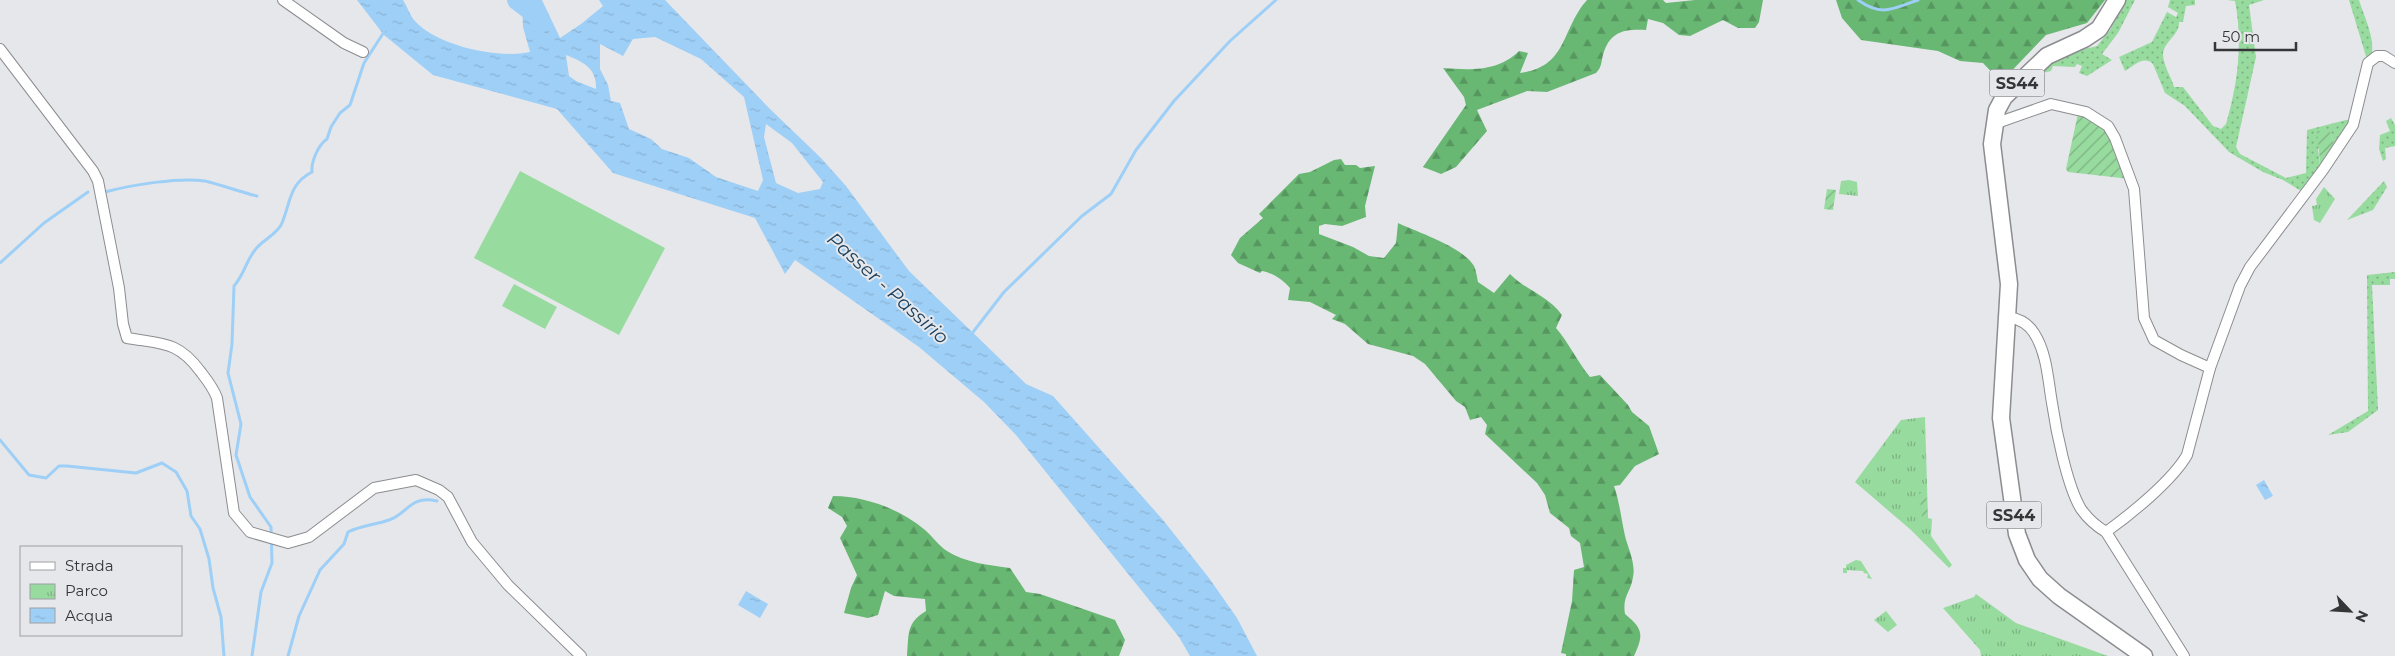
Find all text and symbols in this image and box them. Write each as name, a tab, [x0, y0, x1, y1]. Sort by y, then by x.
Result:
scale bar	[2215, 20, 2296, 52]
text: 50 m	[2222, 27, 2260, 46]
road number: SS44	[1990, 70, 2044, 96]
water label: Passer - Passirio	[822, 227, 954, 349]
road number: SS44	[1986, 502, 2042, 528]
legend	[20, 546, 182, 636]
text: Strada	[65, 556, 114, 575]
text: Parco	[65, 581, 108, 600]
north arrow	[2325, 586, 2375, 636]
text: Acqua	[65, 606, 113, 625]
text: N	[2351, 608, 2372, 625]

